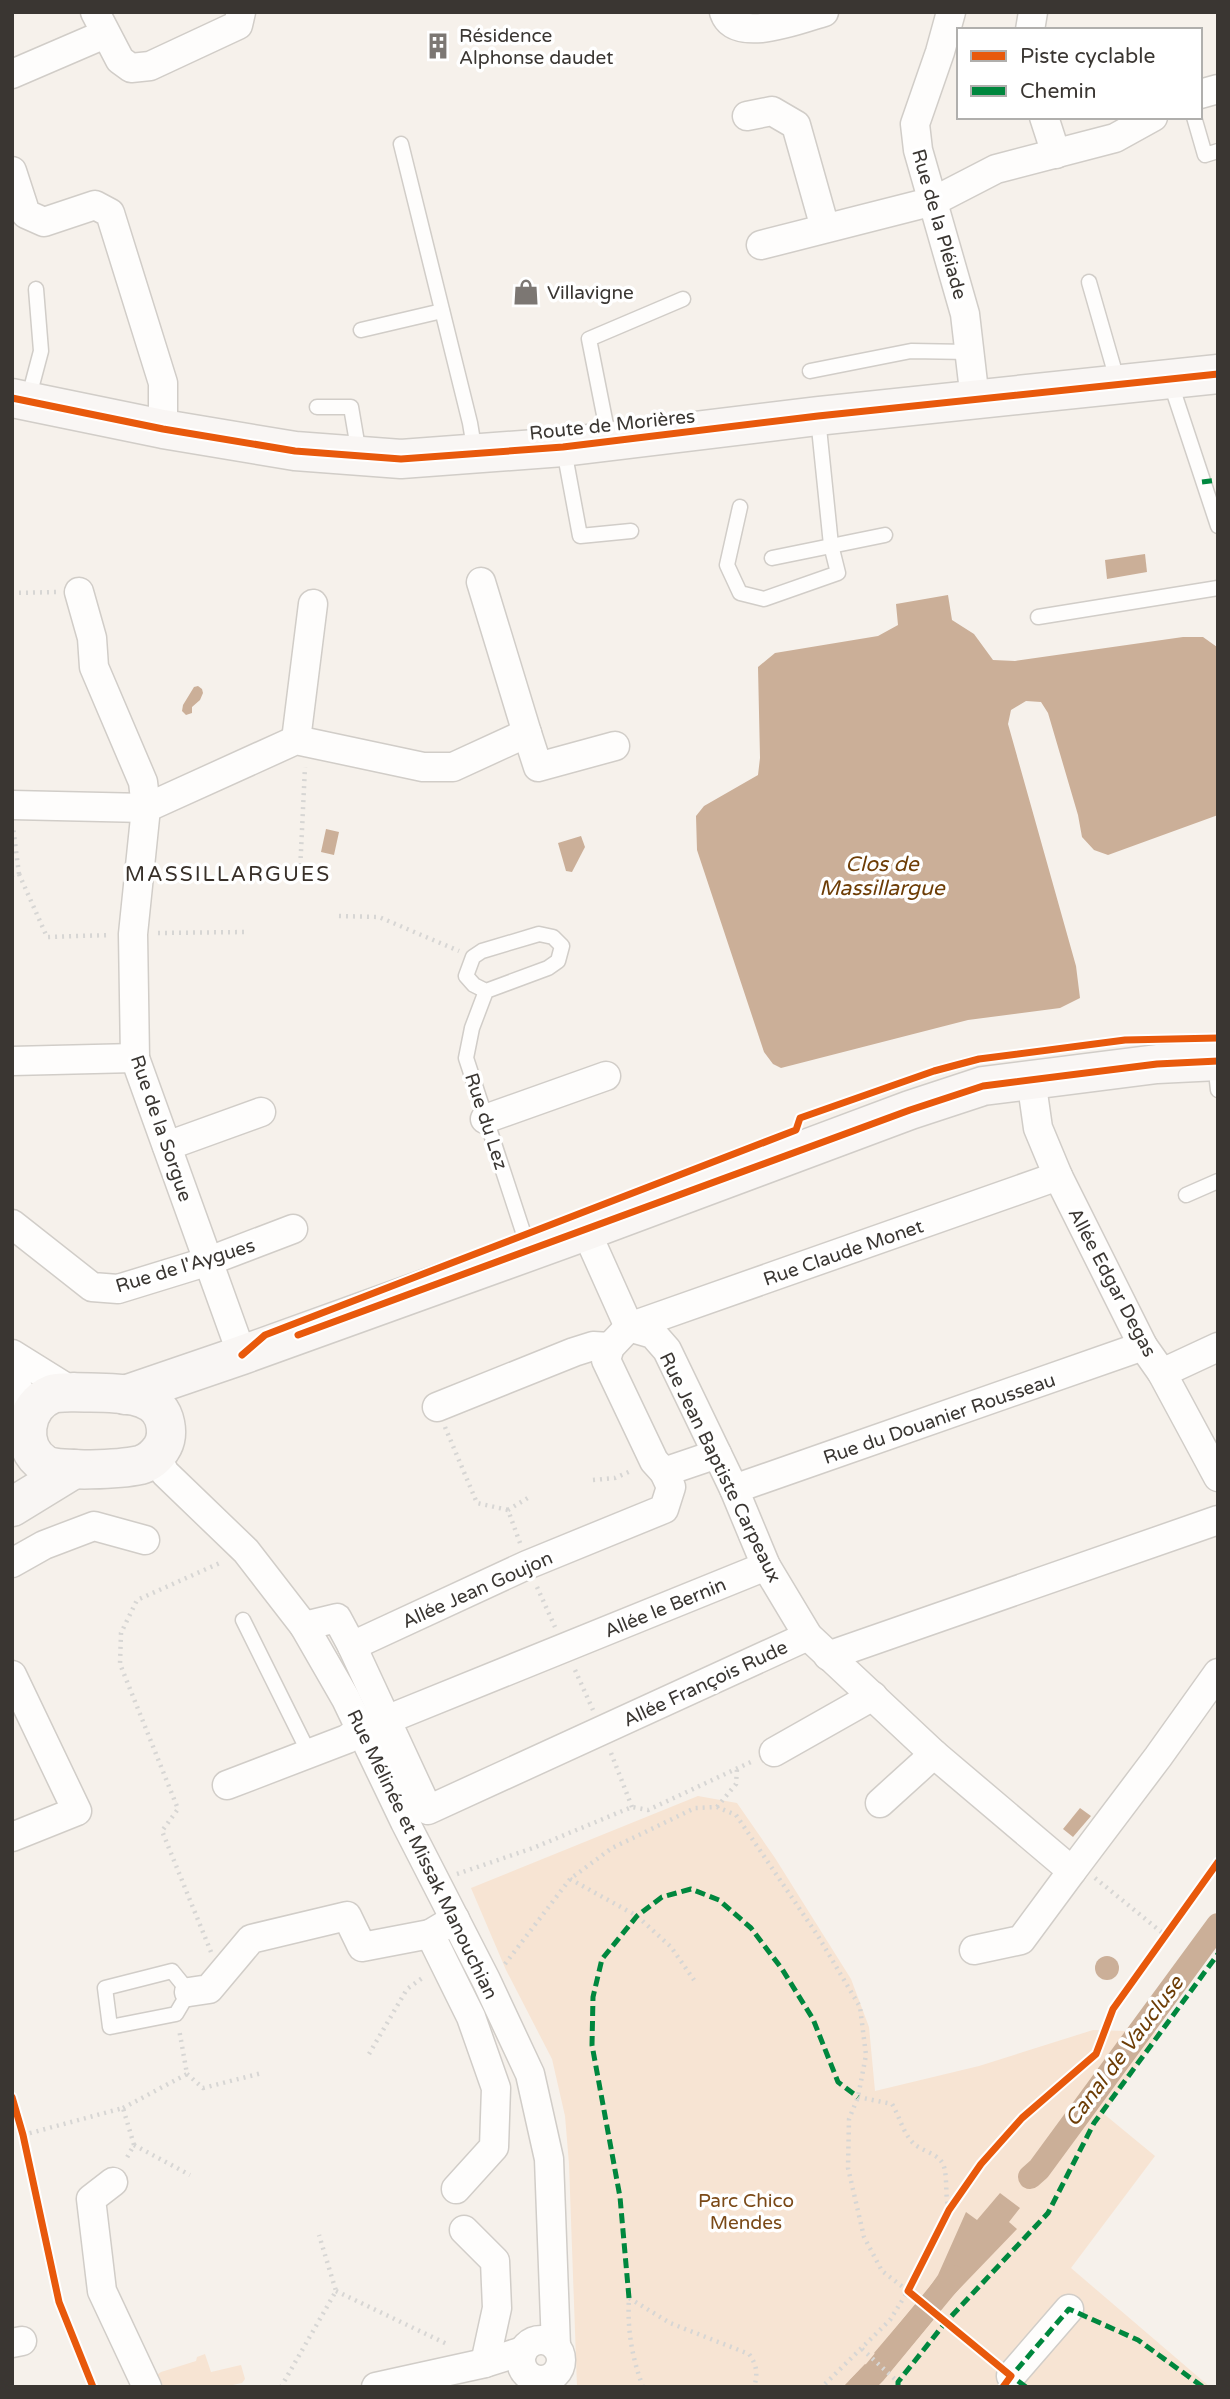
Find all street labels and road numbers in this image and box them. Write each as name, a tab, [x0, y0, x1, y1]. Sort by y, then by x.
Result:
street label: Rue de la Pléiade	[907, 147, 971, 302]
street label: Route de Morières	[528, 405, 696, 445]
street label: Rue de la Sorgue	[126, 1052, 196, 1204]
street label: Rue du Lez	[460, 1070, 512, 1172]
street label: Allée Edgar Degas	[1064, 1204, 1161, 1361]
street label: Rue Claude Monet	[760, 1215, 926, 1291]
street label: Rue de l'Aygues	[113, 1234, 258, 1298]
street label: Rue Jean Baptiste Carpeaux	[655, 1349, 786, 1586]
street label: Rue du Douanier Rousseau	[820, 1369, 1058, 1469]
street label: Allée Jean Goujon	[399, 1547, 556, 1633]
street label: Allée le Bernin	[601, 1573, 729, 1642]
street label: Allée François Rude	[620, 1636, 791, 1732]
street label: Rue Mélinée et Missak Manouchian	[342, 1706, 502, 2003]

